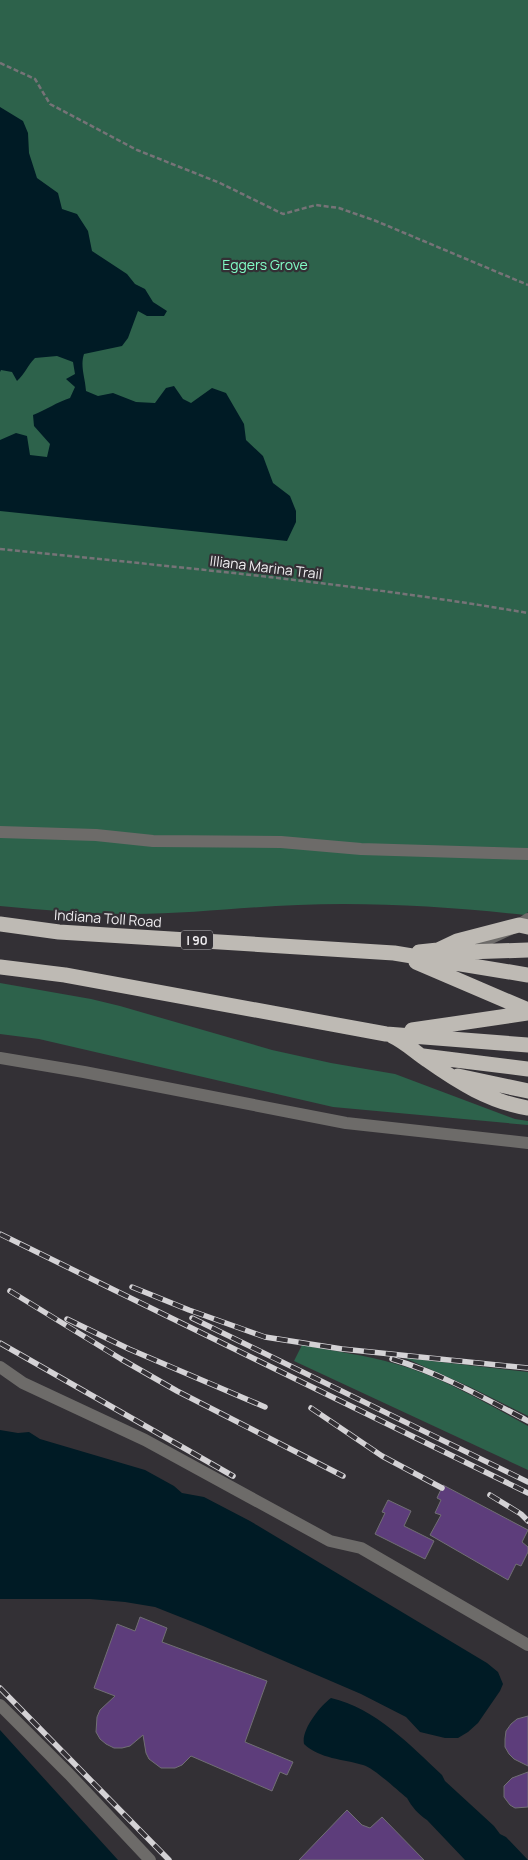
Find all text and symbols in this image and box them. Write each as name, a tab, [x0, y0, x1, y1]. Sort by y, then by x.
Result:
park label: Eggers Grove	[222, 255, 308, 274]
street label: Illiana Marina Trail	[209, 551, 323, 583]
street label: Indiana Toll Road	[54, 905, 162, 931]
road number: I 90	[181, 930, 213, 950]

